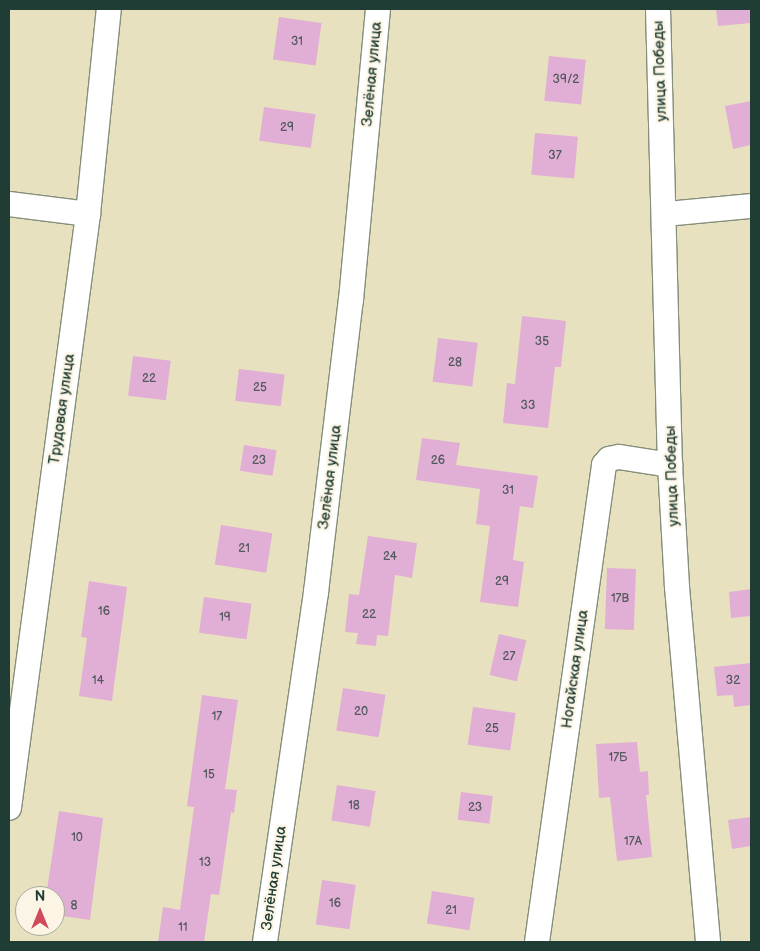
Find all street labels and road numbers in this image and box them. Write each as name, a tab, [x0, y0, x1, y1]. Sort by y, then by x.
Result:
street label: улица Победы	[649, 20, 671, 122]
street label: Зелёная улица	[358, 21, 386, 127]
street label: Трудовая улица	[45, 352, 79, 466]
street label: Зелёная улица	[315, 424, 345, 530]
street label: улица Победы	[661, 425, 683, 527]
street label: Ногайская улица	[558, 608, 592, 730]
street label: Зелёная улица	[258, 825, 290, 931]

